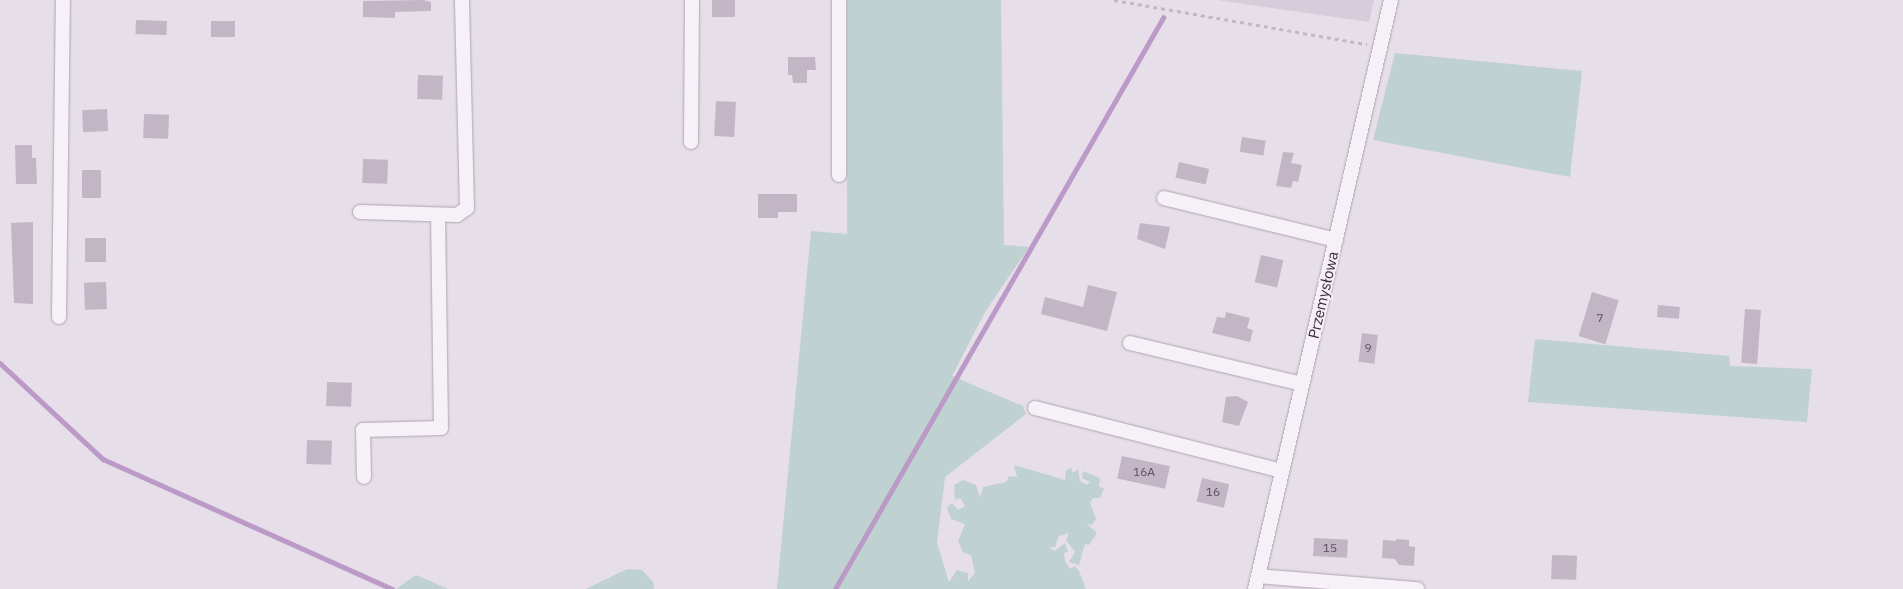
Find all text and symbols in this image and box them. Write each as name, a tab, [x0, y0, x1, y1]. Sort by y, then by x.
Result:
street label: Przemysłowa	[1304, 250, 1342, 340]
house number: 7	[1596, 311, 1604, 325]
house number: 9	[1364, 341, 1372, 355]
house number: 16A	[1133, 465, 1155, 479]
house number: 16	[1206, 485, 1220, 499]
house number: 15	[1323, 541, 1337, 555]

